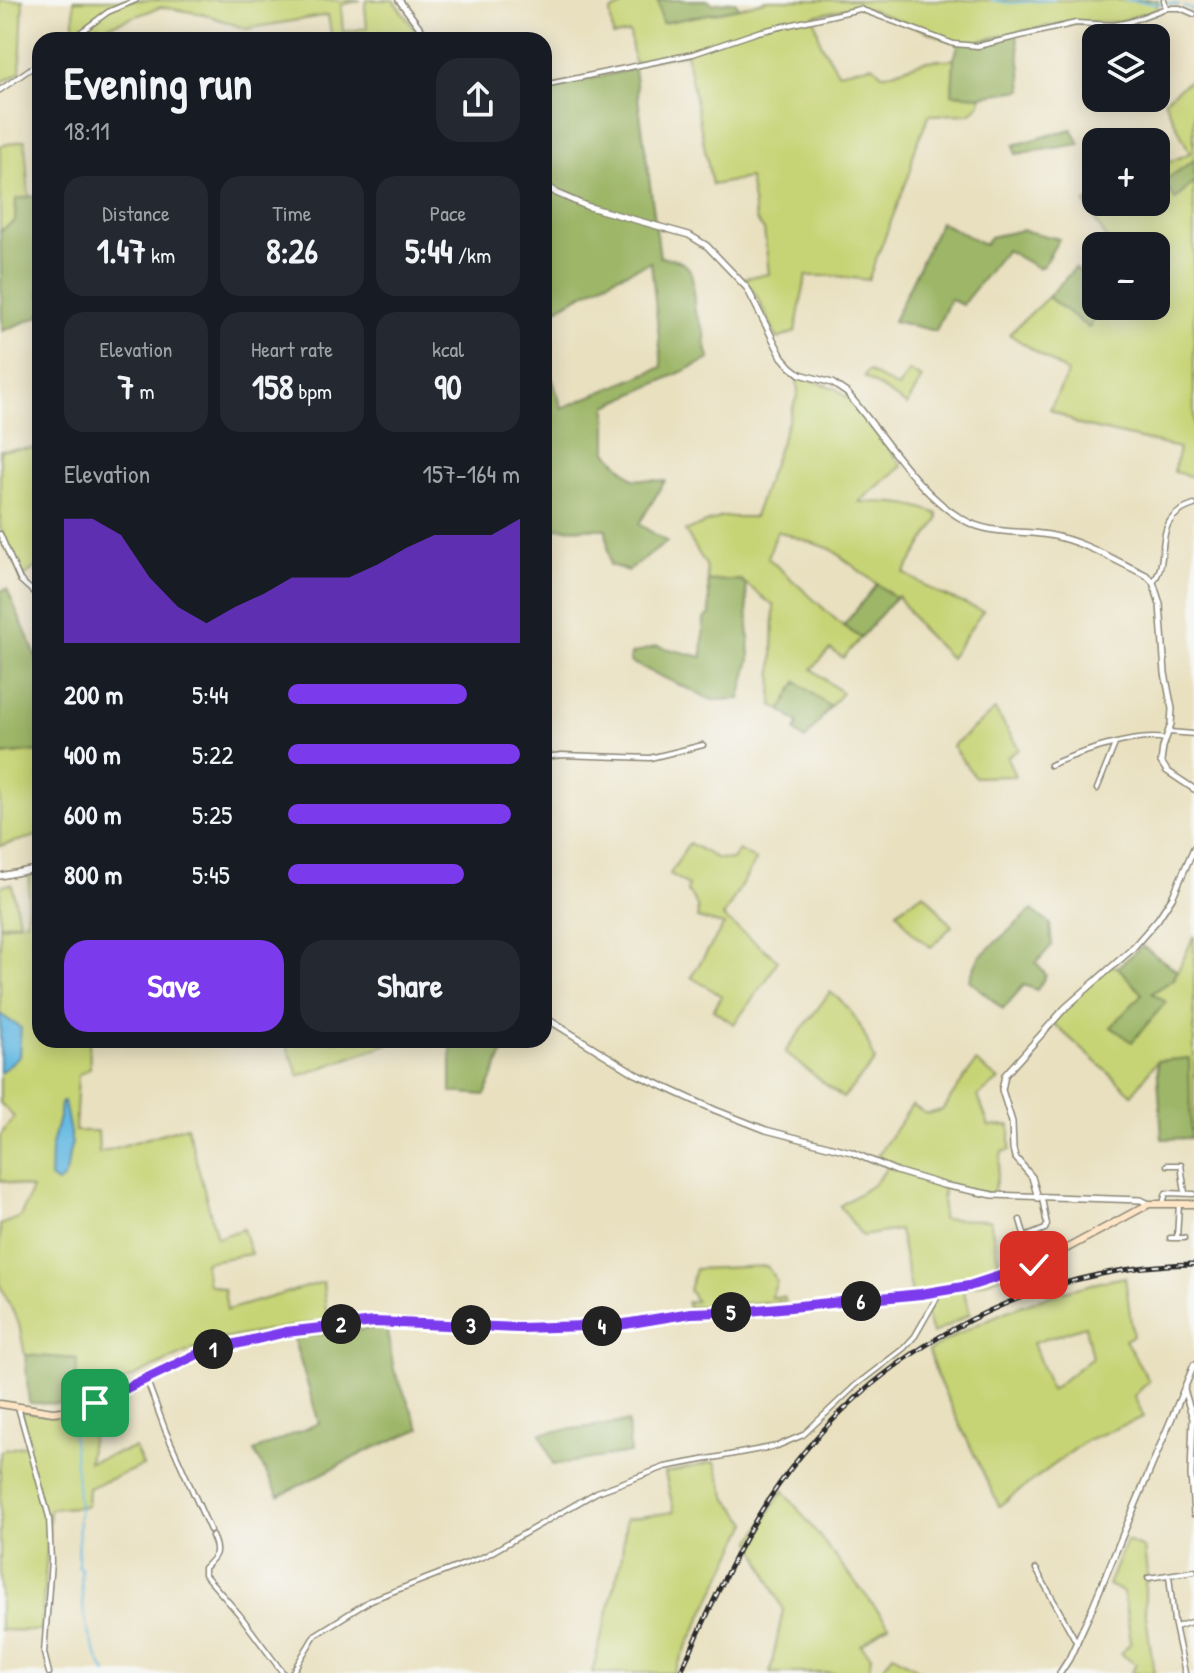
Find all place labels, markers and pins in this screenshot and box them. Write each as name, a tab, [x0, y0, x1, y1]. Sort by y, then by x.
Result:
pin	[1000, 1231, 1068, 1299]
pin: 6	[841, 1281, 881, 1321]
pin: 5	[711, 1292, 751, 1332]
pin: 2	[321, 1304, 361, 1344]
pin: 3	[451, 1305, 491, 1345]
pin: 4	[582, 1306, 622, 1346]
pin: 1	[193, 1329, 233, 1369]
pin	[61, 1369, 129, 1437]

